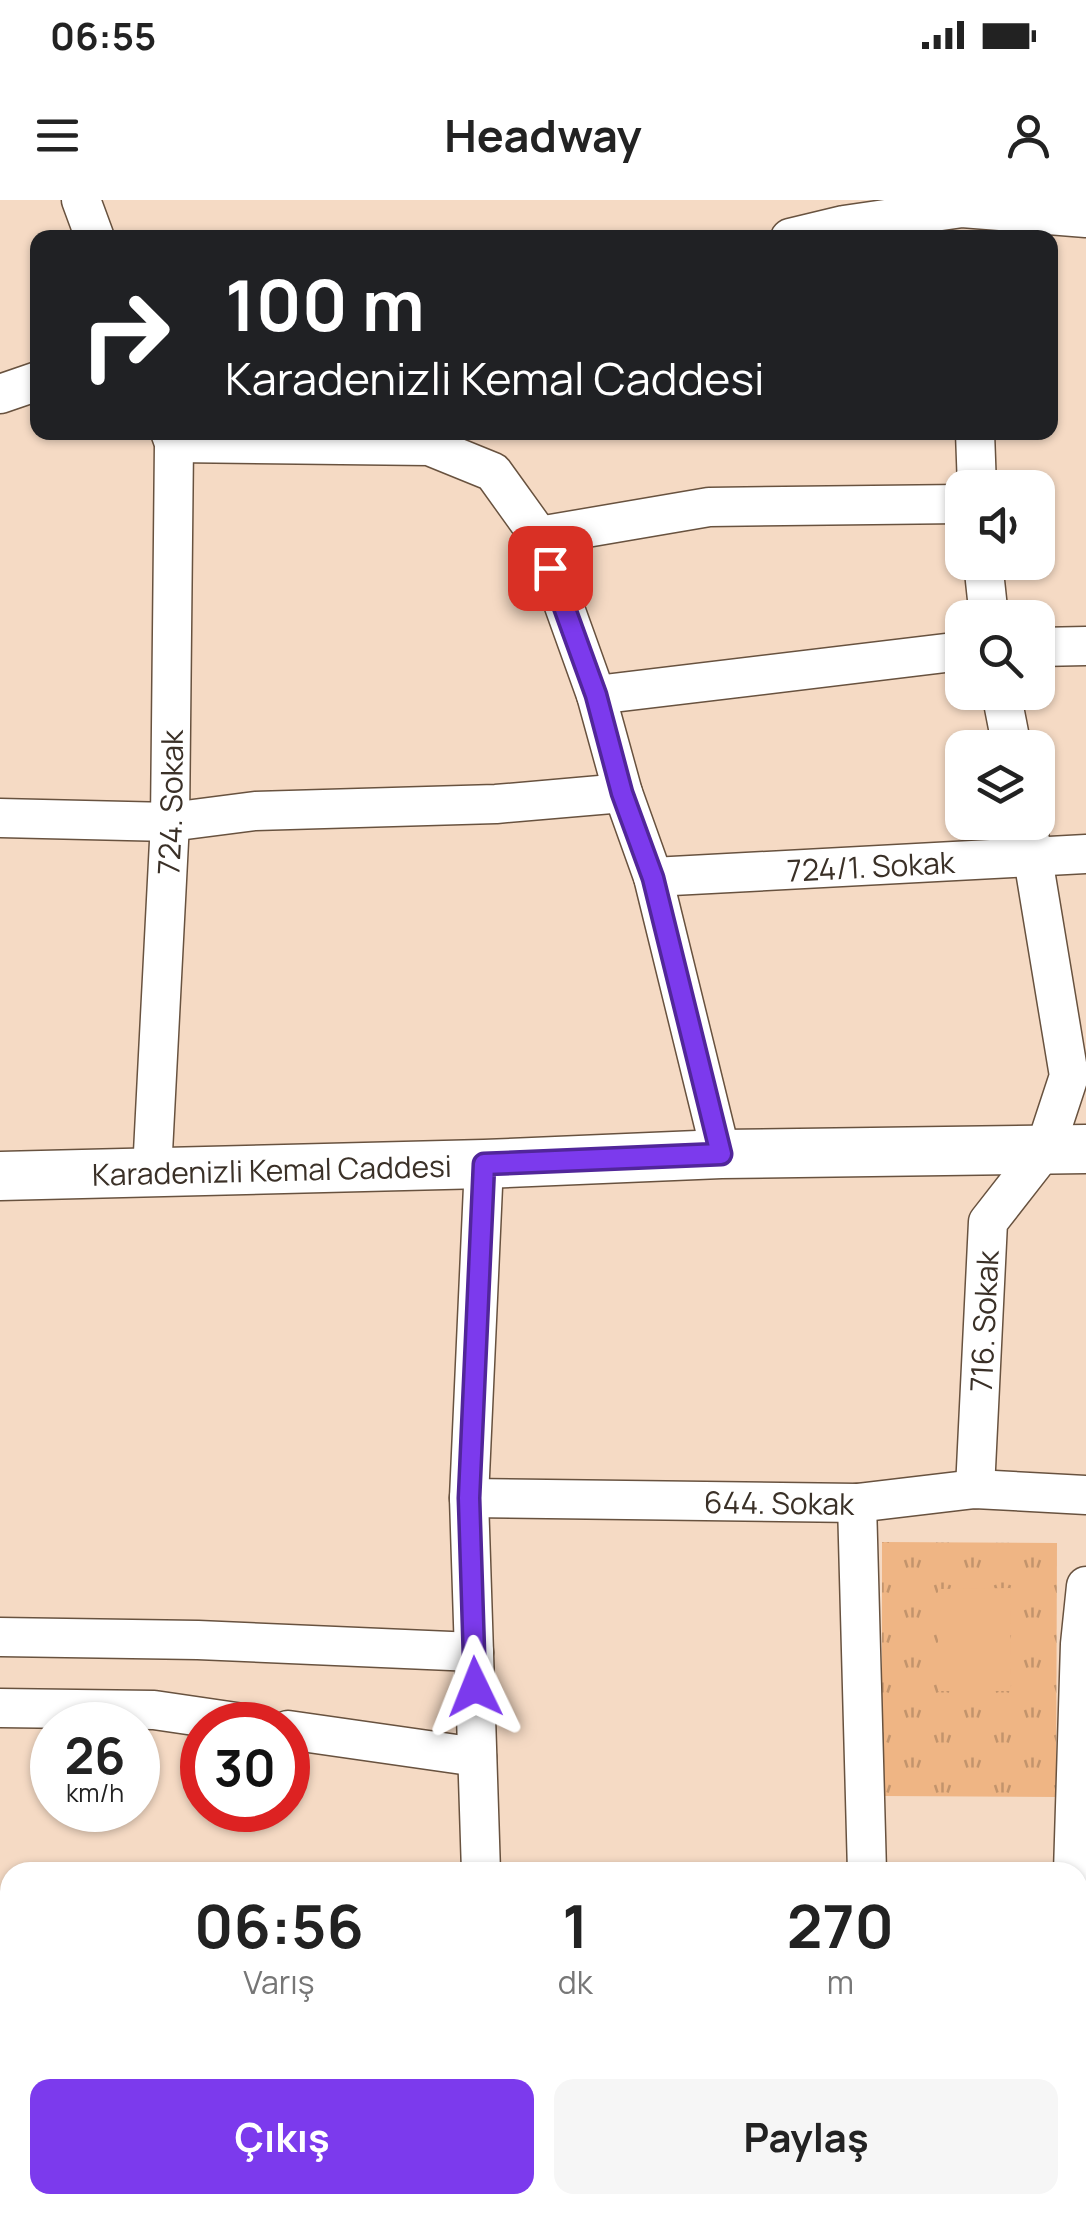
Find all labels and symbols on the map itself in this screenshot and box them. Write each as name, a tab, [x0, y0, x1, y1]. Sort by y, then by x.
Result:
pin	[508, 526, 593, 611]
street label: 724. Sokak	[147, 729, 191, 876]
street label: 724/1. Sokak	[786, 840, 957, 890]
street label: Karadenizli Kemal Caddesi	[92, 1144, 452, 1194]
street label: 716. Sokak	[959, 1248, 1007, 1393]
street label: 644. Sokak	[704, 1481, 855, 1523]
position arrow	[423, 1635, 527, 1739]
speed limit sign: 30	[180, 1702, 310, 1832]

